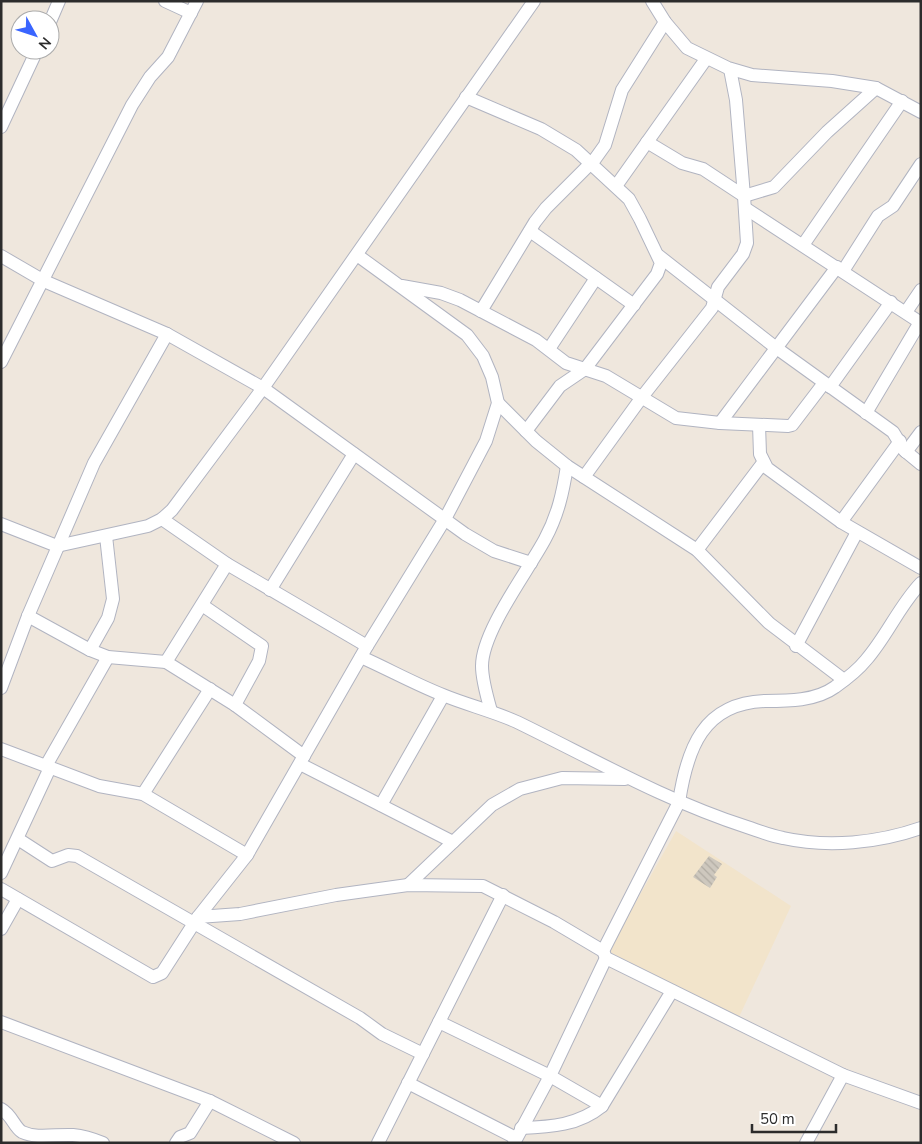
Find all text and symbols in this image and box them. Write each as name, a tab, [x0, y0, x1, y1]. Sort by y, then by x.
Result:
north arrow	[10, 10, 60, 60]
text: N	[34, 33, 55, 53]
scale bar	[752, 1102, 836, 1134]
text: 50 m	[760, 1109, 795, 1129]

